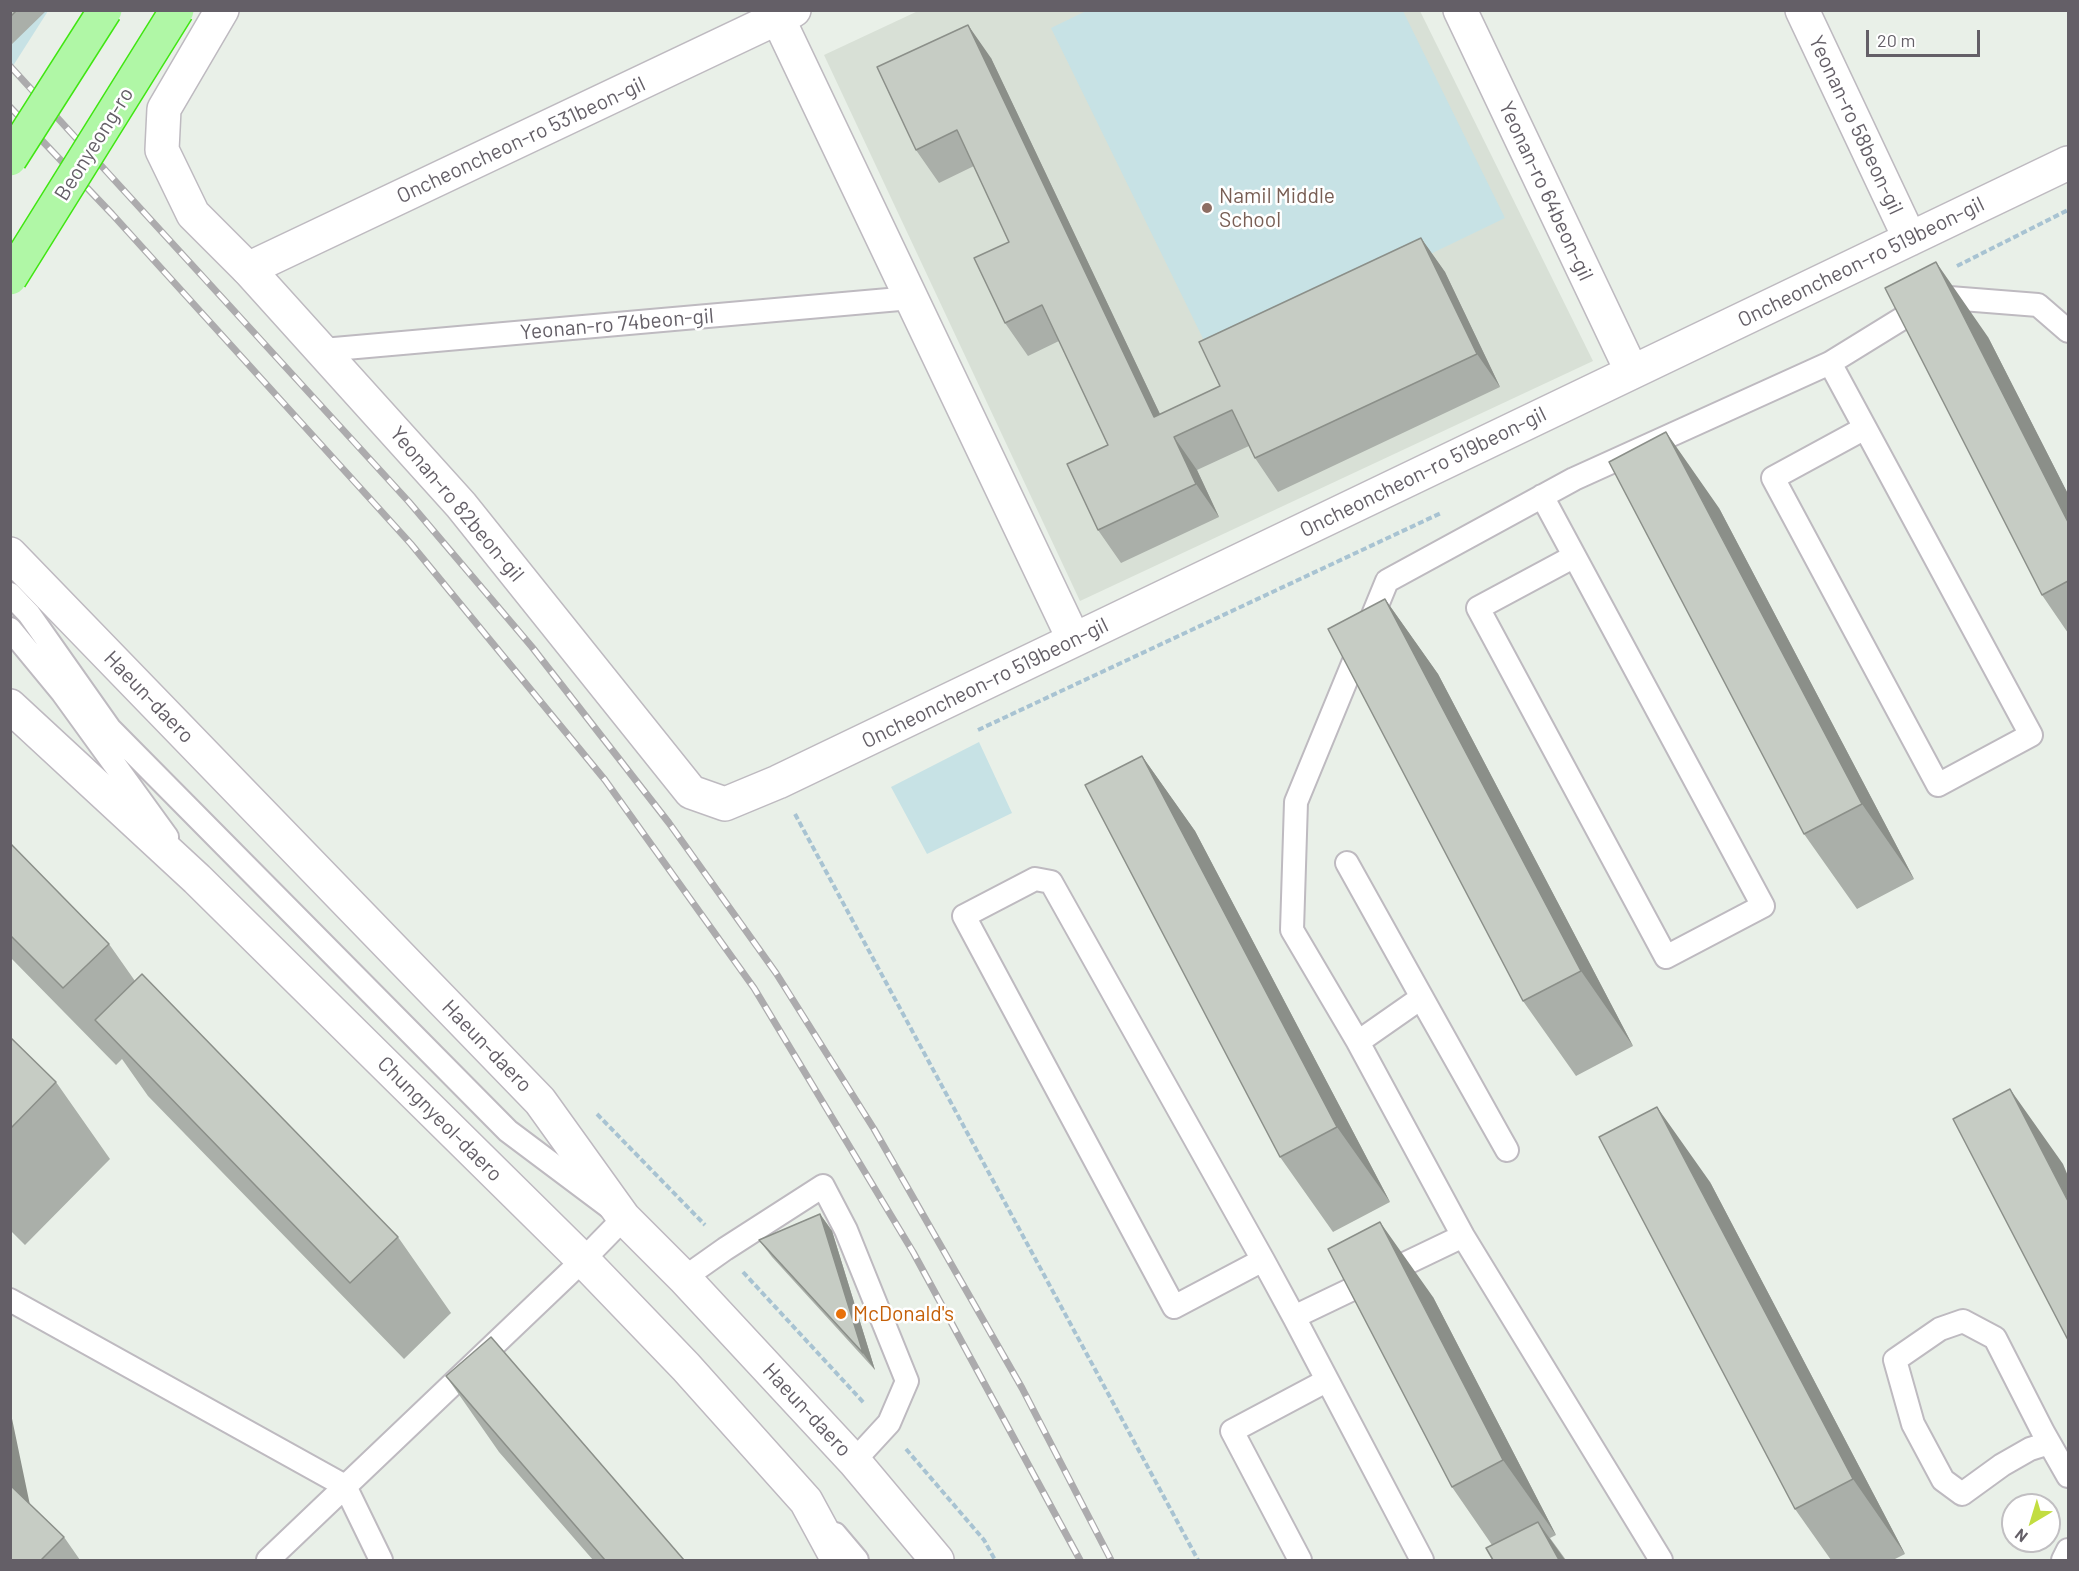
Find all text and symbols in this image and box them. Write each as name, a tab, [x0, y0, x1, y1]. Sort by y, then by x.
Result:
scale bar	[1869, 18, 1983, 56]
text: 20 m	[1877, 29, 1915, 51]
street label: Yeonan-ro 58beon-gil	[1803, 32, 1909, 218]
street label: Oncheoncheon-ro 531beon-gil	[393, 71, 649, 209]
street label: Beonyeong-ro	[49, 83, 139, 205]
street label: Yeonan-ro 64beon-gil	[1493, 97, 1599, 285]
place label: Namil Middle School	[1219, 183, 1335, 233]
street label: Oncheoncheon-ro 519beon-gil	[1734, 191, 1988, 333]
marker: Namil Middle School	[1200, 201, 1214, 215]
street label: Yeonan-ro 74beon-gil	[519, 303, 715, 345]
street label: Oncheoncheon-ro 519beon-gil	[1296, 401, 1550, 543]
street label: Yeonan-ro 82beon-gil	[385, 421, 529, 587]
street label: Oncheoncheon-ro 519beon-gil	[858, 612, 1112, 754]
street label: Haeun-daero	[99, 646, 199, 748]
street label: Haeun-daero	[437, 995, 537, 1097]
street label: Chungnyeol-daero	[372, 1051, 508, 1187]
place label: McDonald's	[853, 1301, 954, 1327]
marker: McDonald's	[834, 1307, 848, 1321]
street label: Haeun-daero	[757, 1358, 857, 1462]
north arrow	[2001, 1493, 2061, 1553]
text: N	[2011, 1525, 2031, 1547]

